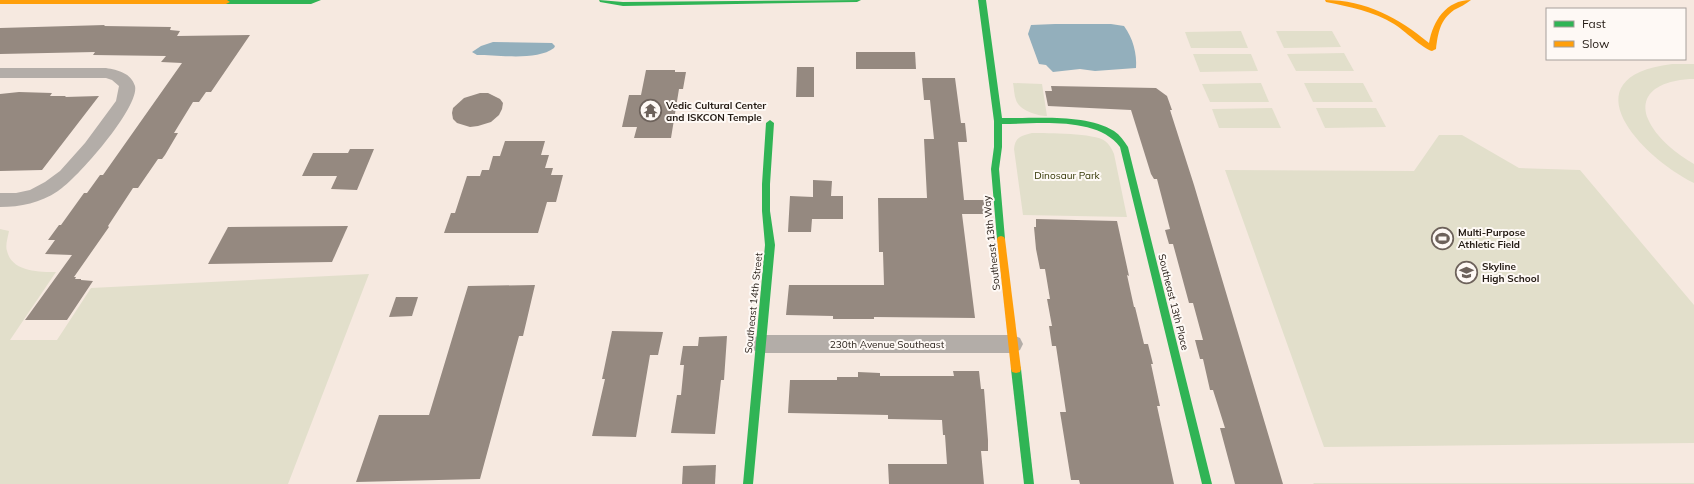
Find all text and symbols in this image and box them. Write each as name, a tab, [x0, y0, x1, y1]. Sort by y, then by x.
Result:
legend	[1546, 8, 1686, 60]
text: Fast	[1582, 16, 1606, 31]
text: Slow	[1582, 36, 1610, 51]
temple icon: Vedic Cultural Center and ISKCON Temple	[638, 98, 664, 124]
place label: Vedic Cultural Center and ISKCON Temple	[665, 99, 766, 124]
park label: Dinosaur Park	[1034, 169, 1101, 182]
street label: Southeast 13th Way	[980, 194, 1003, 291]
sports icon: Multi-Purpose Athletic Field	[1430, 225, 1456, 251]
place label: Multi-Purpose Athletic Field	[1458, 226, 1526, 251]
street label: Southeast 14th Street	[742, 252, 765, 354]
street label: Southeast 13th Place	[1155, 253, 1192, 352]
school or university icon: Skyline High School	[1453, 259, 1479, 285]
place label: Skyline High School	[1482, 260, 1539, 285]
street label: 230th Avenue Southeast	[830, 338, 945, 351]

